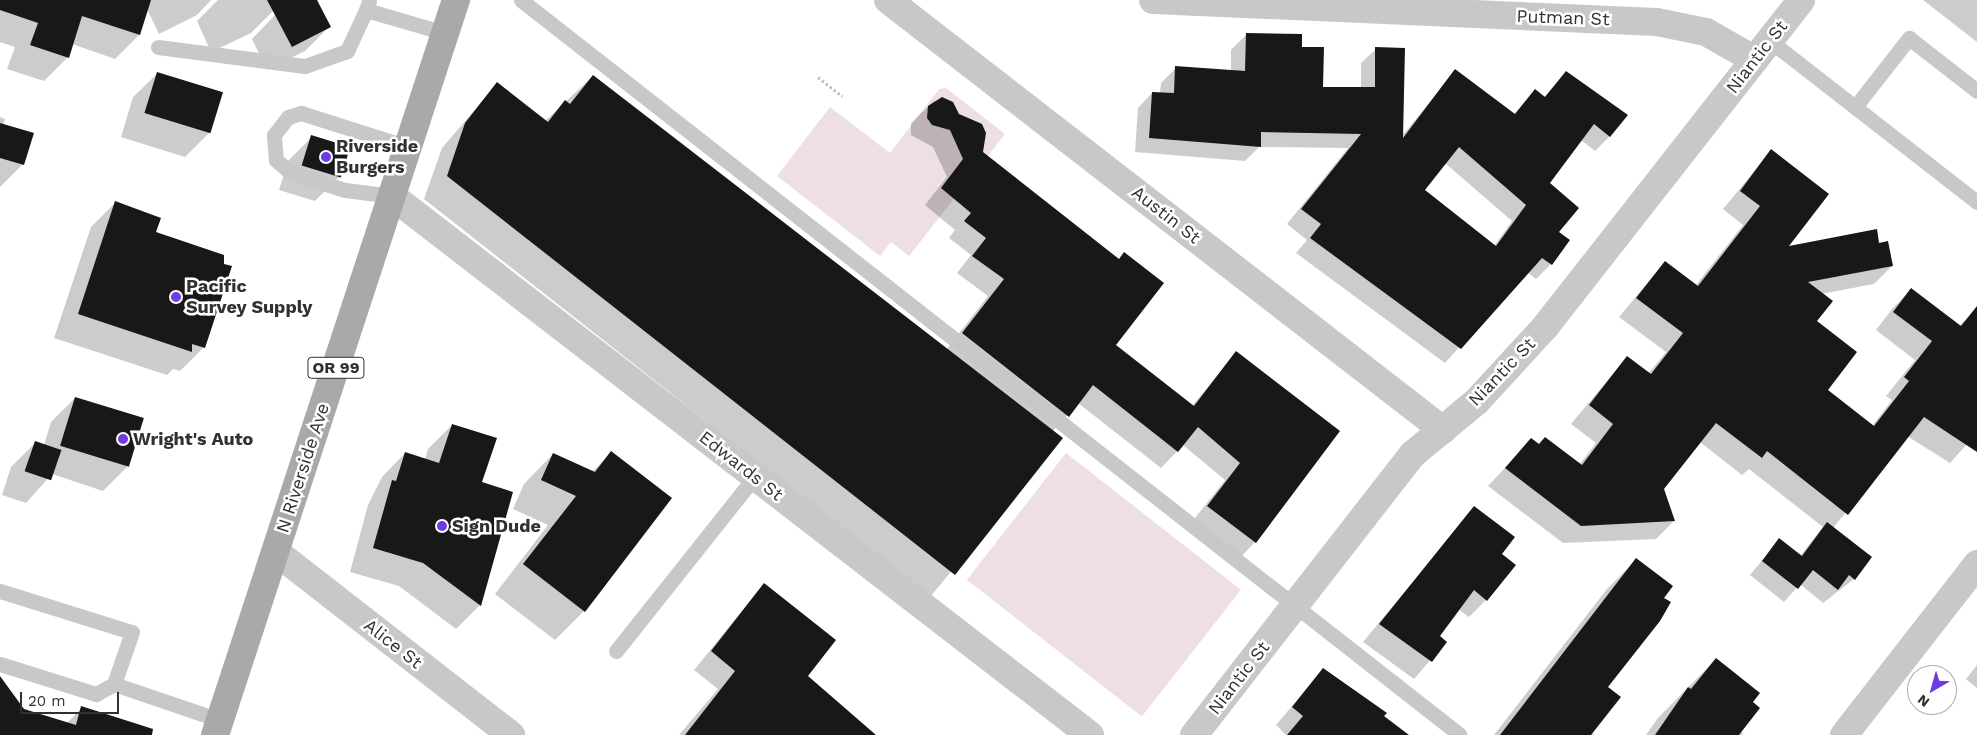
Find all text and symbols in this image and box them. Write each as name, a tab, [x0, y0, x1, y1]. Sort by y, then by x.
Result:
street label: Putman St	[1516, 6, 1610, 30]
street label: Niantic St	[1722, 16, 1792, 98]
place label: Riverside Burgers	[336, 136, 418, 178]
marker: Riverside Burgers	[320, 151, 332, 163]
street label: Austin St	[1127, 182, 1205, 248]
place label: Pacific Survey Supply	[186, 276, 313, 318]
marker: Pacific Survey Supply	[170, 291, 182, 303]
street label: Niantic St	[1464, 333, 1540, 411]
road number: OR 99	[307, 354, 365, 382]
street label: N Riverside Ave	[272, 400, 334, 536]
street label: Edwards St	[695, 427, 787, 505]
place label: Wright's Auto	[133, 428, 254, 450]
marker: Wright's Auto	[117, 433, 129, 445]
place label: Sign Dude	[452, 515, 541, 537]
marker: Sign Dude	[436, 520, 448, 532]
street label: Alice St	[360, 615, 426, 673]
street label: Niantic St	[1204, 637, 1274, 719]
north arrow	[1907, 665, 1957, 715]
scale bar	[22, 682, 121, 714]
text: 20 m	[28, 692, 66, 710]
text: N	[1914, 692, 1932, 711]

